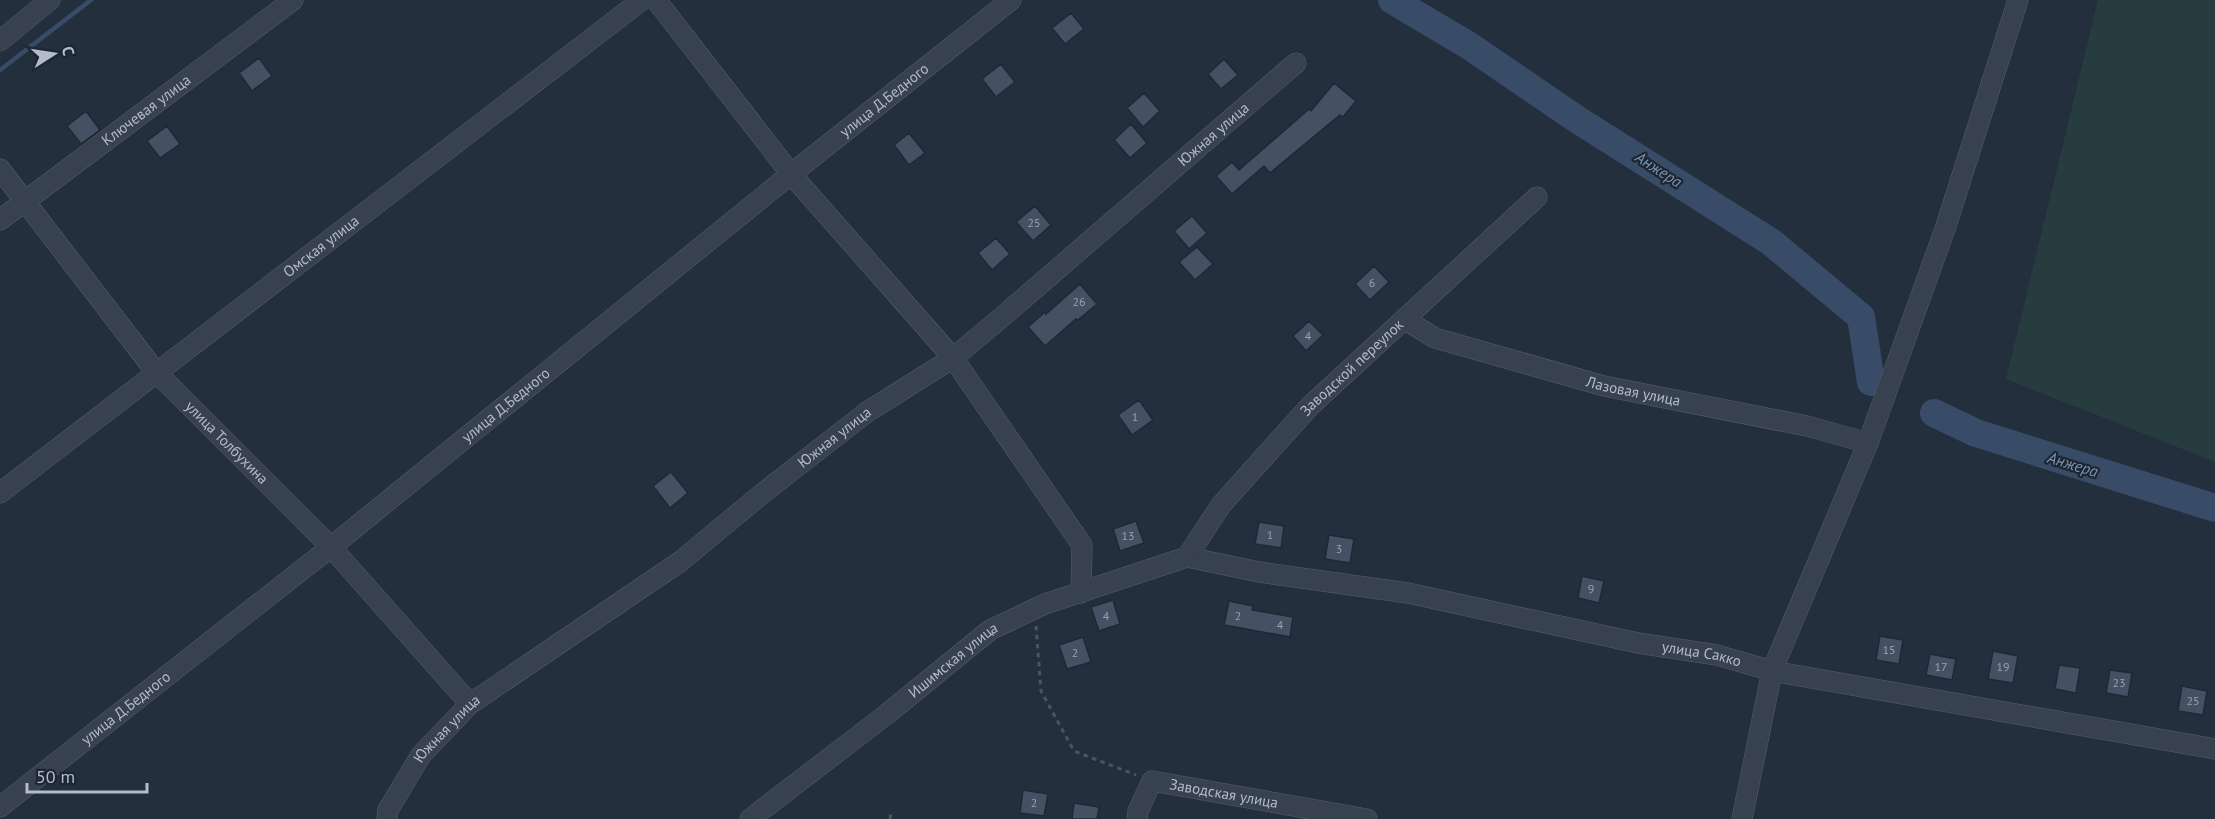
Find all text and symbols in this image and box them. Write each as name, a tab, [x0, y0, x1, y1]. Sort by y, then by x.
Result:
north arrow	[24, 24, 84, 84]
text: С	[58, 44, 79, 57]
street label: улица Д.Бедного	[836, 59, 932, 141]
street label: Ключевая улица	[98, 70, 194, 149]
street label: Южная улица	[1174, 98, 1253, 170]
water label: Анжера	[1631, 146, 1686, 192]
street label: Омская улица	[279, 211, 363, 281]
house number: 25	[1027, 215, 1041, 230]
house number: 6	[1369, 275, 1375, 290]
house number: 26	[1072, 294, 1086, 309]
street label: Заводской переулок	[1296, 314, 1408, 420]
house number: 4	[1305, 328, 1312, 343]
street label: улица Д.Бедного	[457, 363, 554, 446]
street label: Лазовая улица	[1583, 371, 1682, 410]
street label: улица Толбухина	[181, 397, 273, 488]
street label: Южная улица	[794, 402, 875, 472]
house number: 1	[1132, 409, 1138, 424]
water label: Анжера	[2044, 447, 2101, 481]
house number: 1	[1267, 527, 1273, 542]
house number: 13	[1121, 528, 1135, 543]
house number: 3	[1336, 541, 1342, 556]
house number: 9	[1588, 581, 1594, 596]
house number: 4	[1103, 608, 1110, 623]
house number: 2	[1235, 608, 1241, 623]
house number: 4	[1277, 617, 1284, 632]
street label: Ишимская улица	[904, 618, 1001, 702]
street label: улица Сакко	[1661, 637, 1744, 671]
house number: 15	[1882, 642, 1896, 657]
house number: 2	[1072, 645, 1078, 660]
house number: 17	[1934, 659, 1948, 674]
house number: 19	[1996, 659, 2010, 674]
street label: улица Д.Бедного	[77, 667, 174, 749]
house number: 23	[2112, 675, 2126, 690]
street label: Южная улица	[409, 690, 483, 766]
house number: 25	[2186, 693, 2200, 708]
scale bar	[27, 756, 147, 794]
text: 50 m	[36, 765, 75, 788]
street label: Заводская улица	[1168, 774, 1280, 812]
house number: 2	[1031, 795, 1037, 810]

